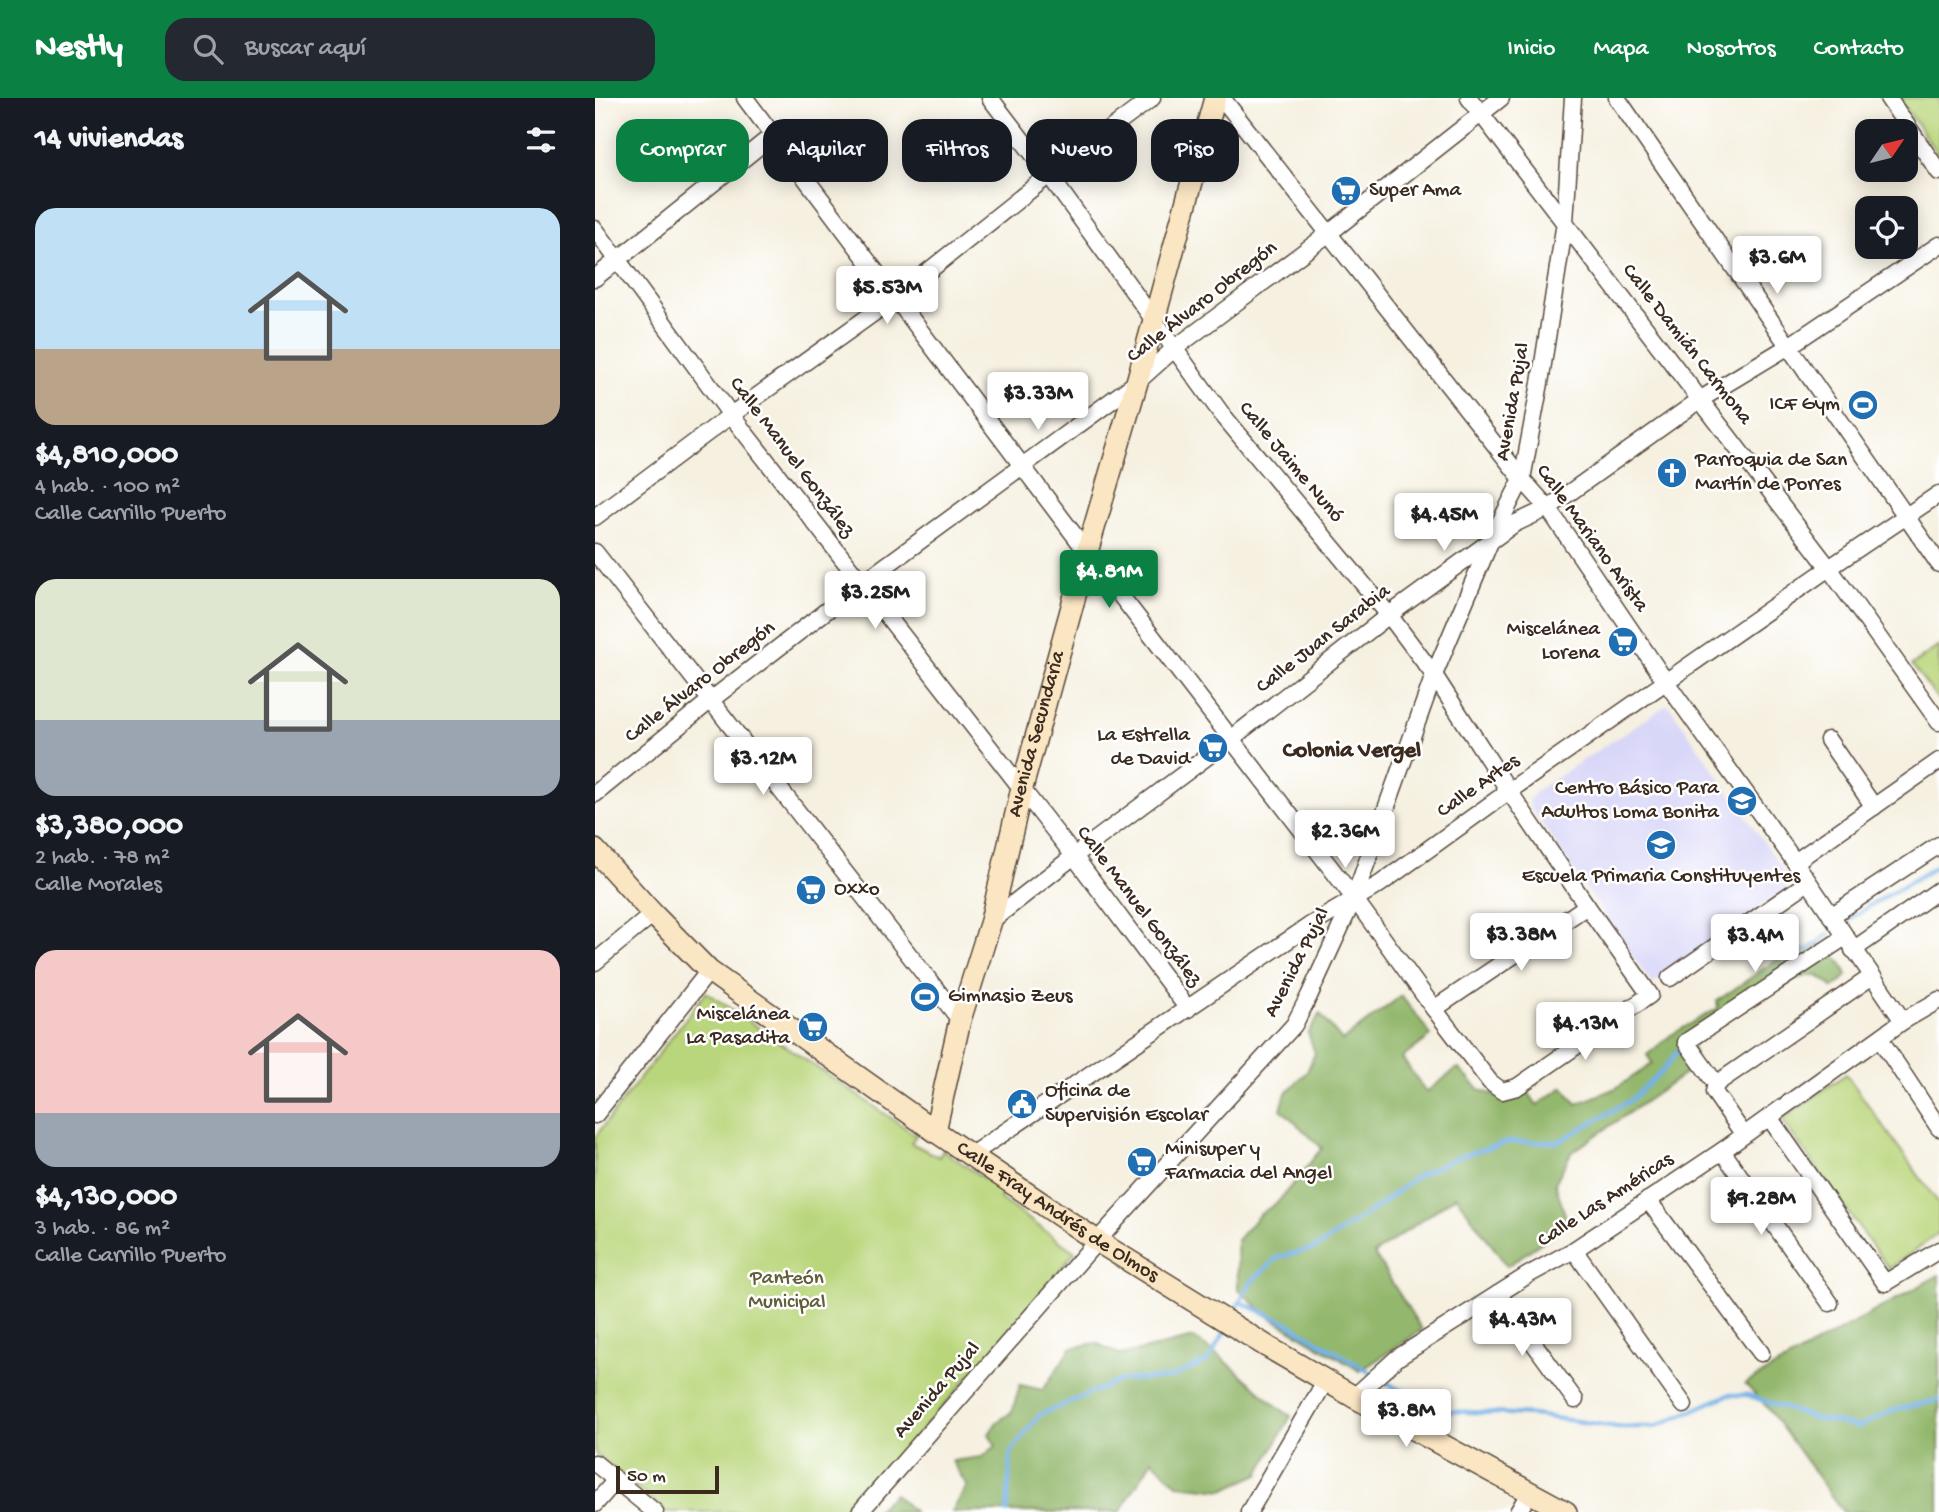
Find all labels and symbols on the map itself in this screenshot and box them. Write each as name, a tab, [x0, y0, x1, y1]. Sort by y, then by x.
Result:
north arrow	[1855, 119, 1918, 182]
supermarket icon: Super Ama	[1329, 174, 1363, 208]
place label: Super Ama	[1369, 179, 1462, 204]
street label: Calle Álvaro Obregón	[1122, 236, 1283, 370]
pin: $3.6M	[1728, 236, 1826, 296]
street label: Calle Damián Carmona	[1615, 260, 1757, 432]
pin: $5.53M	[830, 266, 944, 326]
street label: Avenida Pujal	[1491, 341, 1537, 463]
pin: $3.33M	[981, 372, 1095, 432]
street label: Calle Manuel González	[723, 373, 860, 544]
sports icon: ICF Gym	[1846, 388, 1880, 422]
place label: ICF Gym	[1769, 393, 1840, 418]
street label: Calle Jaime Nunó	[1232, 397, 1348, 529]
place label: Parroquia de San Martín de Porres	[1694, 449, 1847, 498]
church icon: Parroquia de San Martín de Porres	[1655, 456, 1689, 490]
street label: Calle Mariano Arista	[1529, 460, 1654, 619]
pin: $4.45M	[1387, 494, 1501, 553]
pin: $4.81M	[1052, 550, 1166, 610]
pin: $3.25M	[818, 572, 932, 631]
street label: Calle Juan Sarabia	[1252, 579, 1397, 700]
street label: Calle Álvaro Obregón	[620, 616, 781, 750]
place label: Miscelánea Lorena	[1506, 618, 1601, 667]
supermarket icon: Miscelánea Lorena	[1606, 625, 1640, 659]
street label: Avenida Secundaria	[1003, 647, 1072, 820]
place label: La Estrella de David	[1097, 724, 1192, 773]
supermarket icon: La Estrella de David	[1196, 731, 1230, 765]
pin: $3.12M	[706, 738, 820, 797]
district label: Colonia Vergel	[1283, 738, 1421, 765]
street label: Calle Artes	[1433, 749, 1526, 825]
place label: Centro Básico Para Adultos Loma Bonita	[1541, 777, 1720, 826]
school or university icon: Centro Básico Para Adultos Loma Bonita	[1725, 784, 1759, 818]
pin: $2.36M	[1288, 810, 1402, 870]
street label: Calle Manuel González	[1070, 822, 1207, 993]
school or university icon: Escuela Primaria Constituyentes	[1644, 828, 1678, 862]
place label: Escuela Primaria Constituyentes	[1522, 865, 1802, 890]
supermarket icon: Oxxo	[794, 873, 828, 907]
place label: Oxxo	[834, 878, 880, 903]
street label: Avenida Pujal	[1260, 904, 1336, 1022]
pin: $3.38M	[1464, 914, 1578, 973]
pin: $3.4M	[1706, 914, 1804, 974]
sports icon: Gimnasio Zeus	[908, 980, 942, 1014]
place label: Gimnasio Zeus	[948, 985, 1074, 1010]
pin: $4.13M	[1528, 1002, 1642, 1062]
place label: Miscelánea La Pasadita	[686, 1003, 791, 1052]
supermarket icon: Miscelánea La Pasadita	[796, 1010, 830, 1044]
place label: Oficina de Supervisión Escolar	[1045, 1080, 1209, 1129]
public building icon: Oficina de Supervisión Escolar	[1005, 1087, 1039, 1121]
street label: Calle Fray Andrés de Olmos	[951, 1136, 1164, 1289]
place label: Minisuper y Farmacia del Angel	[1164, 1138, 1332, 1187]
supermarket icon: Minisuper y Farmacia del Angel	[1125, 1145, 1159, 1179]
street label: Calle Las Américas	[1533, 1147, 1680, 1254]
pin: $9.28M	[1704, 1178, 1818, 1237]
park label: Panteón Municipal	[748, 1267, 826, 1316]
pin: $4.43M	[1465, 1298, 1579, 1358]
street label: Avenida Pujal	[889, 1338, 987, 1444]
pin: $3.8M	[1357, 1390, 1455, 1449]
scale bar	[616, 1463, 719, 1495]

